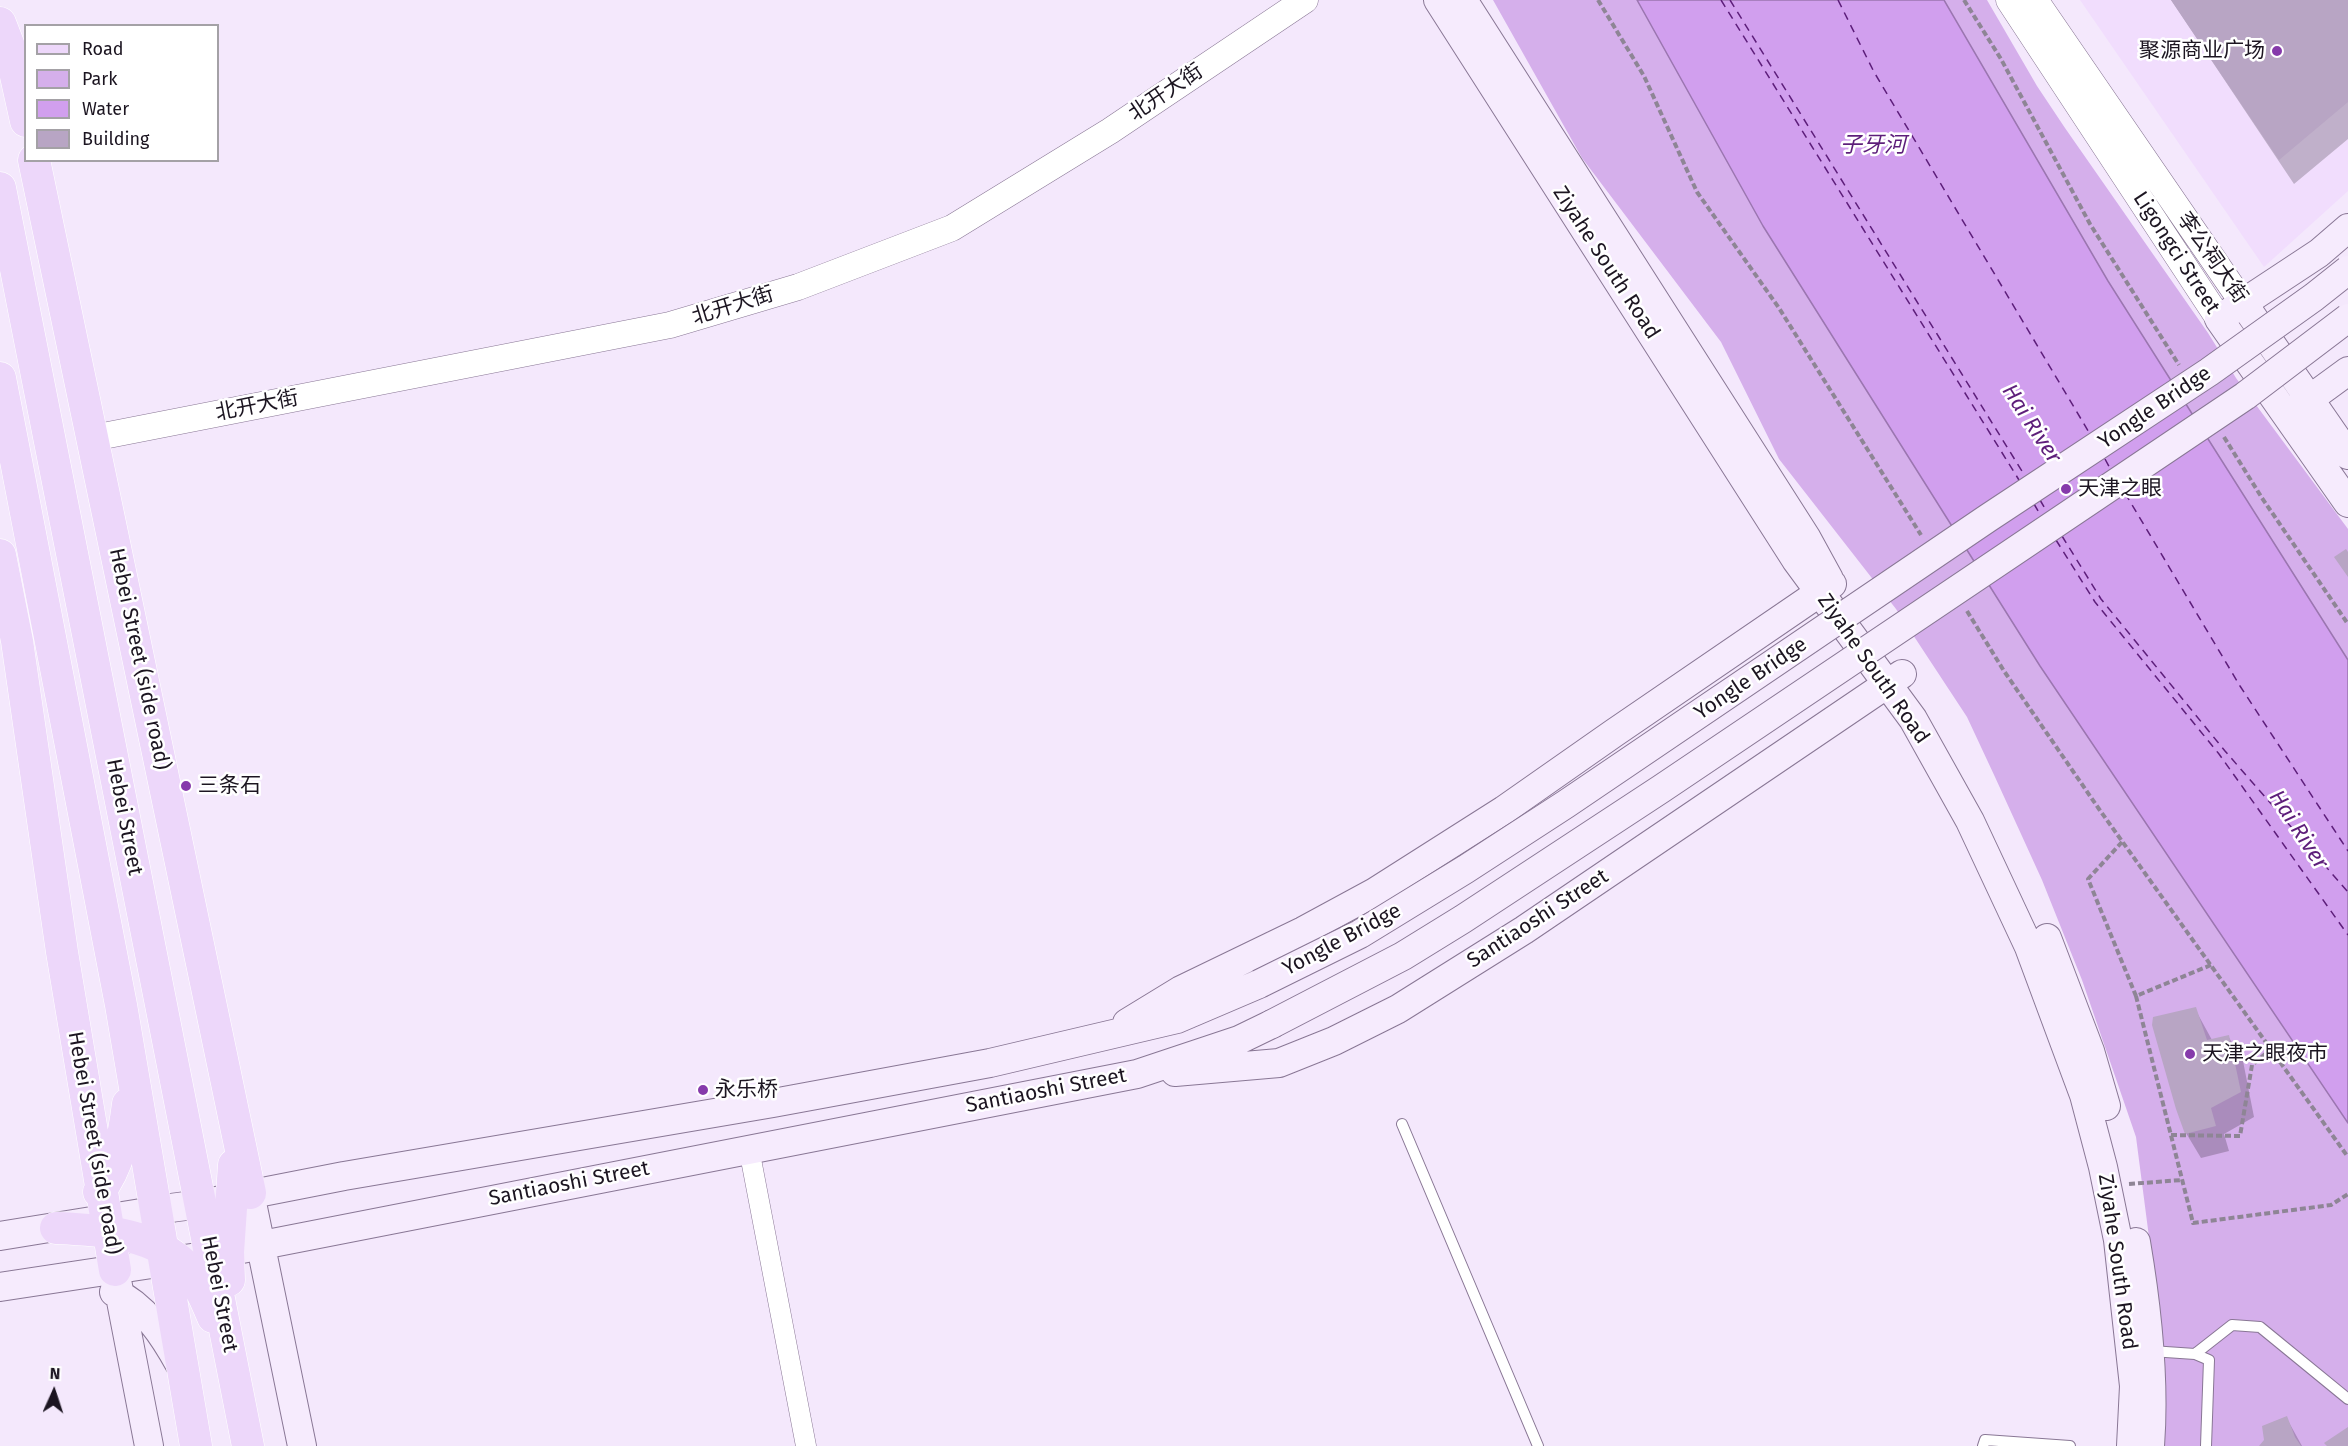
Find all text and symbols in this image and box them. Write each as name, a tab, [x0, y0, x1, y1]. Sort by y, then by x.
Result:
legend	[24, 24, 219, 162]
text: Road	[82, 38, 124, 60]
place label: 聚源商业广场	[2139, 38, 2265, 64]
marker: 聚源商业广场	[2270, 44, 2284, 58]
street label: 北开大街	[1124, 59, 1208, 127]
text: Park	[82, 68, 117, 90]
text: Water	[82, 98, 129, 120]
text: Building	[82, 128, 149, 150]
water label: 子牙河	[1840, 133, 1906, 159]
street label: Ziyahe South Road	[1547, 182, 1665, 344]
street label: Ligongci Street	[2127, 187, 2225, 319]
street label: 李公祠大街	[2172, 208, 2252, 308]
street label: 北开大街	[689, 282, 777, 330]
street label: Yongle Bridge	[2094, 361, 2216, 455]
water label: Hai River	[1996, 380, 2066, 468]
street label: 北开大街	[213, 386, 301, 426]
place label: 天津之眼	[2078, 476, 2162, 502]
marker: 天津之眼	[2059, 482, 2073, 496]
street label: Hebei Street (side road)	[103, 546, 175, 772]
street label: Ziyahe South Road	[1812, 589, 1934, 749]
street label: Yongle Bridge	[1690, 632, 1812, 726]
street label: Hebei Street	[100, 757, 148, 877]
place label: 三条石	[198, 773, 261, 799]
marker: 三条石	[179, 779, 193, 793]
water label: Hai River	[2263, 786, 2333, 874]
street label: Santiaoshi Street	[1463, 864, 1613, 974]
street label: Yongle Bridge	[1279, 898, 1405, 982]
street label: Hebei Street (side road)	[62, 1029, 126, 1257]
place label: 天津之眼夜市	[2202, 1041, 2328, 1067]
marker: 天津之眼夜市	[2183, 1047, 2197, 1061]
street label: Santiaoshi Street	[964, 1063, 1128, 1119]
place label: 永乐桥	[715, 1077, 778, 1103]
marker: 永乐桥	[696, 1083, 710, 1097]
street label: Santiaoshi Street	[487, 1156, 651, 1212]
street label: Ziyahe South Road	[2092, 1172, 2142, 1352]
street label: Hebei Street	[195, 1234, 243, 1354]
north arrow	[24, 1362, 84, 1422]
text: N	[49, 1364, 61, 1383]

